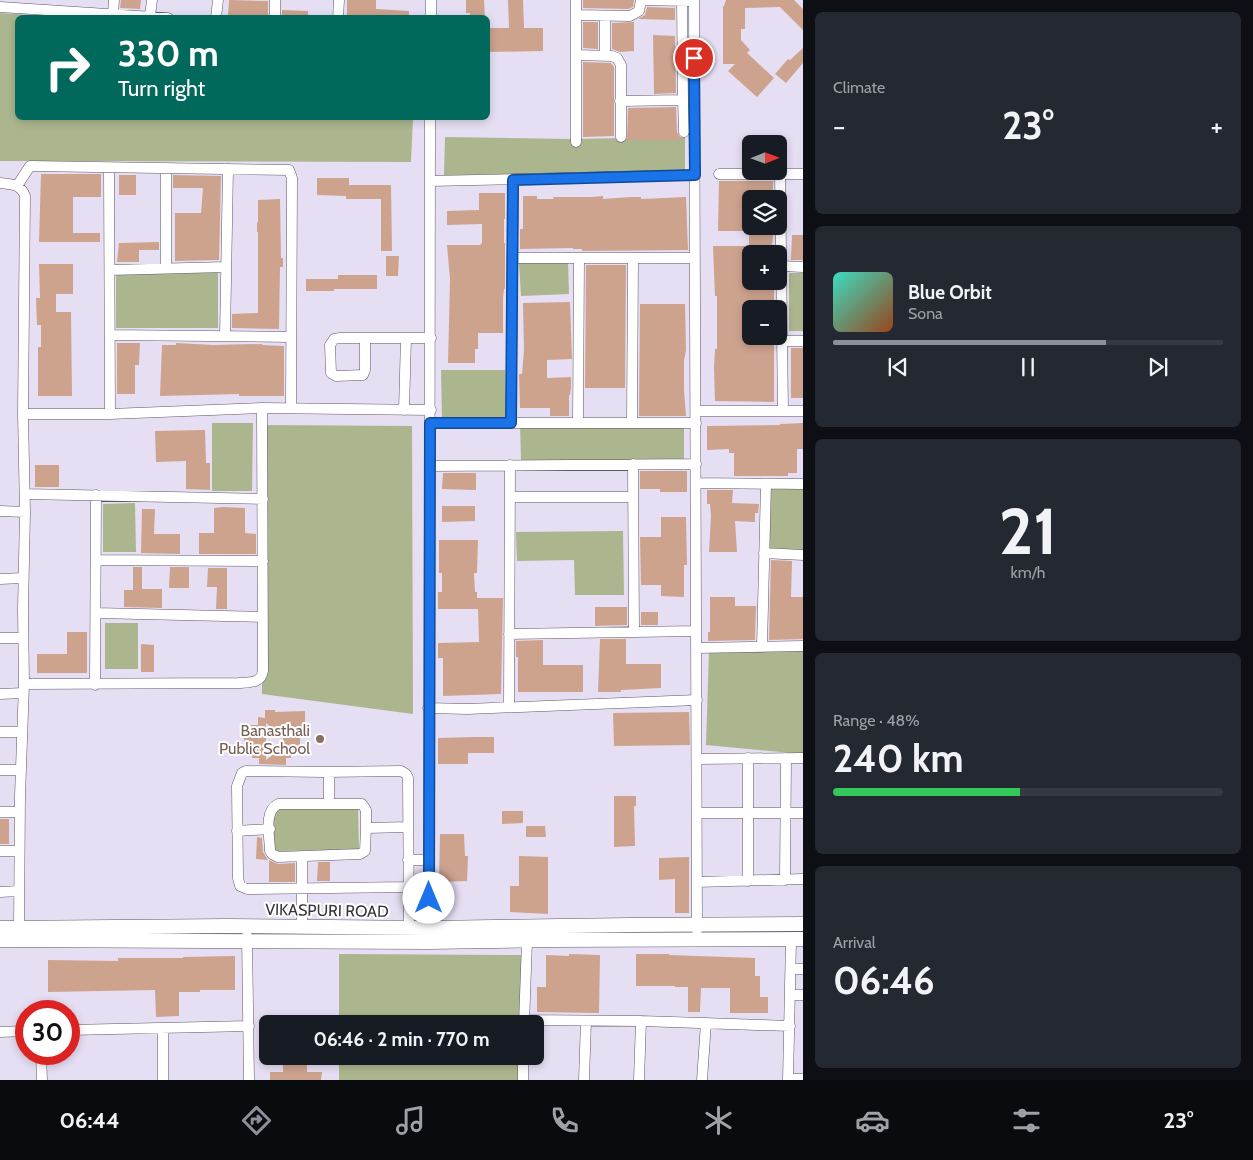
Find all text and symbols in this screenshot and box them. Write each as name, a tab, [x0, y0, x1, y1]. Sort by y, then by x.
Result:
text: 330 m	[118, 32, 219, 75]
icon: right	[35, 35, 100, 100]
pin	[673, 37, 715, 79]
icon: arrive	[680, 44, 708, 72]
text: Turn right	[118, 75, 205, 102]
text: Climate	[833, 78, 885, 97]
text: 23°	[1002, 102, 1054, 149]
text: −	[833, 109, 845, 143]
text: +	[1211, 109, 1223, 143]
north arrow	[742, 135, 788, 180]
map controls	[742, 135, 787, 345]
button: layers	[742, 190, 787, 235]
button: +	[742, 245, 787, 290]
text: Blue Orbit	[908, 281, 992, 304]
button: −	[742, 300, 787, 345]
text: Sona	[908, 304, 943, 323]
icon: previous	[884, 353, 912, 381]
icon: pause	[1014, 353, 1042, 381]
icon: next	[1144, 353, 1172, 381]
text: 21	[999, 491, 1057, 570]
text: km/h	[1010, 563, 1046, 582]
text: Range · 48%	[833, 711, 920, 730]
place label: Banasthali Public School	[219, 721, 310, 758]
marker: Banasthali Public School	[314, 733, 326, 745]
text: 240 km	[833, 735, 964, 782]
position arrow	[402, 871, 454, 923]
street label: VIKASPURI ROAD	[265, 900, 389, 921]
text: Arrival	[833, 933, 876, 952]
text: 06:46	[833, 957, 935, 1004]
speed limit sign: 30	[15, 1000, 80, 1065]
text: 06:46 · 2 min · 770 m	[314, 1028, 490, 1051]
icon: directions	[239, 1103, 274, 1138]
icon: music	[393, 1103, 428, 1138]
icon: phone	[547, 1103, 582, 1138]
icon: climate	[701, 1103, 736, 1138]
icon: car	[855, 1103, 890, 1138]
icon: filters	[1009, 1103, 1044, 1138]
text: 06:44	[60, 1107, 120, 1134]
text: 23°	[1164, 1107, 1193, 1134]

